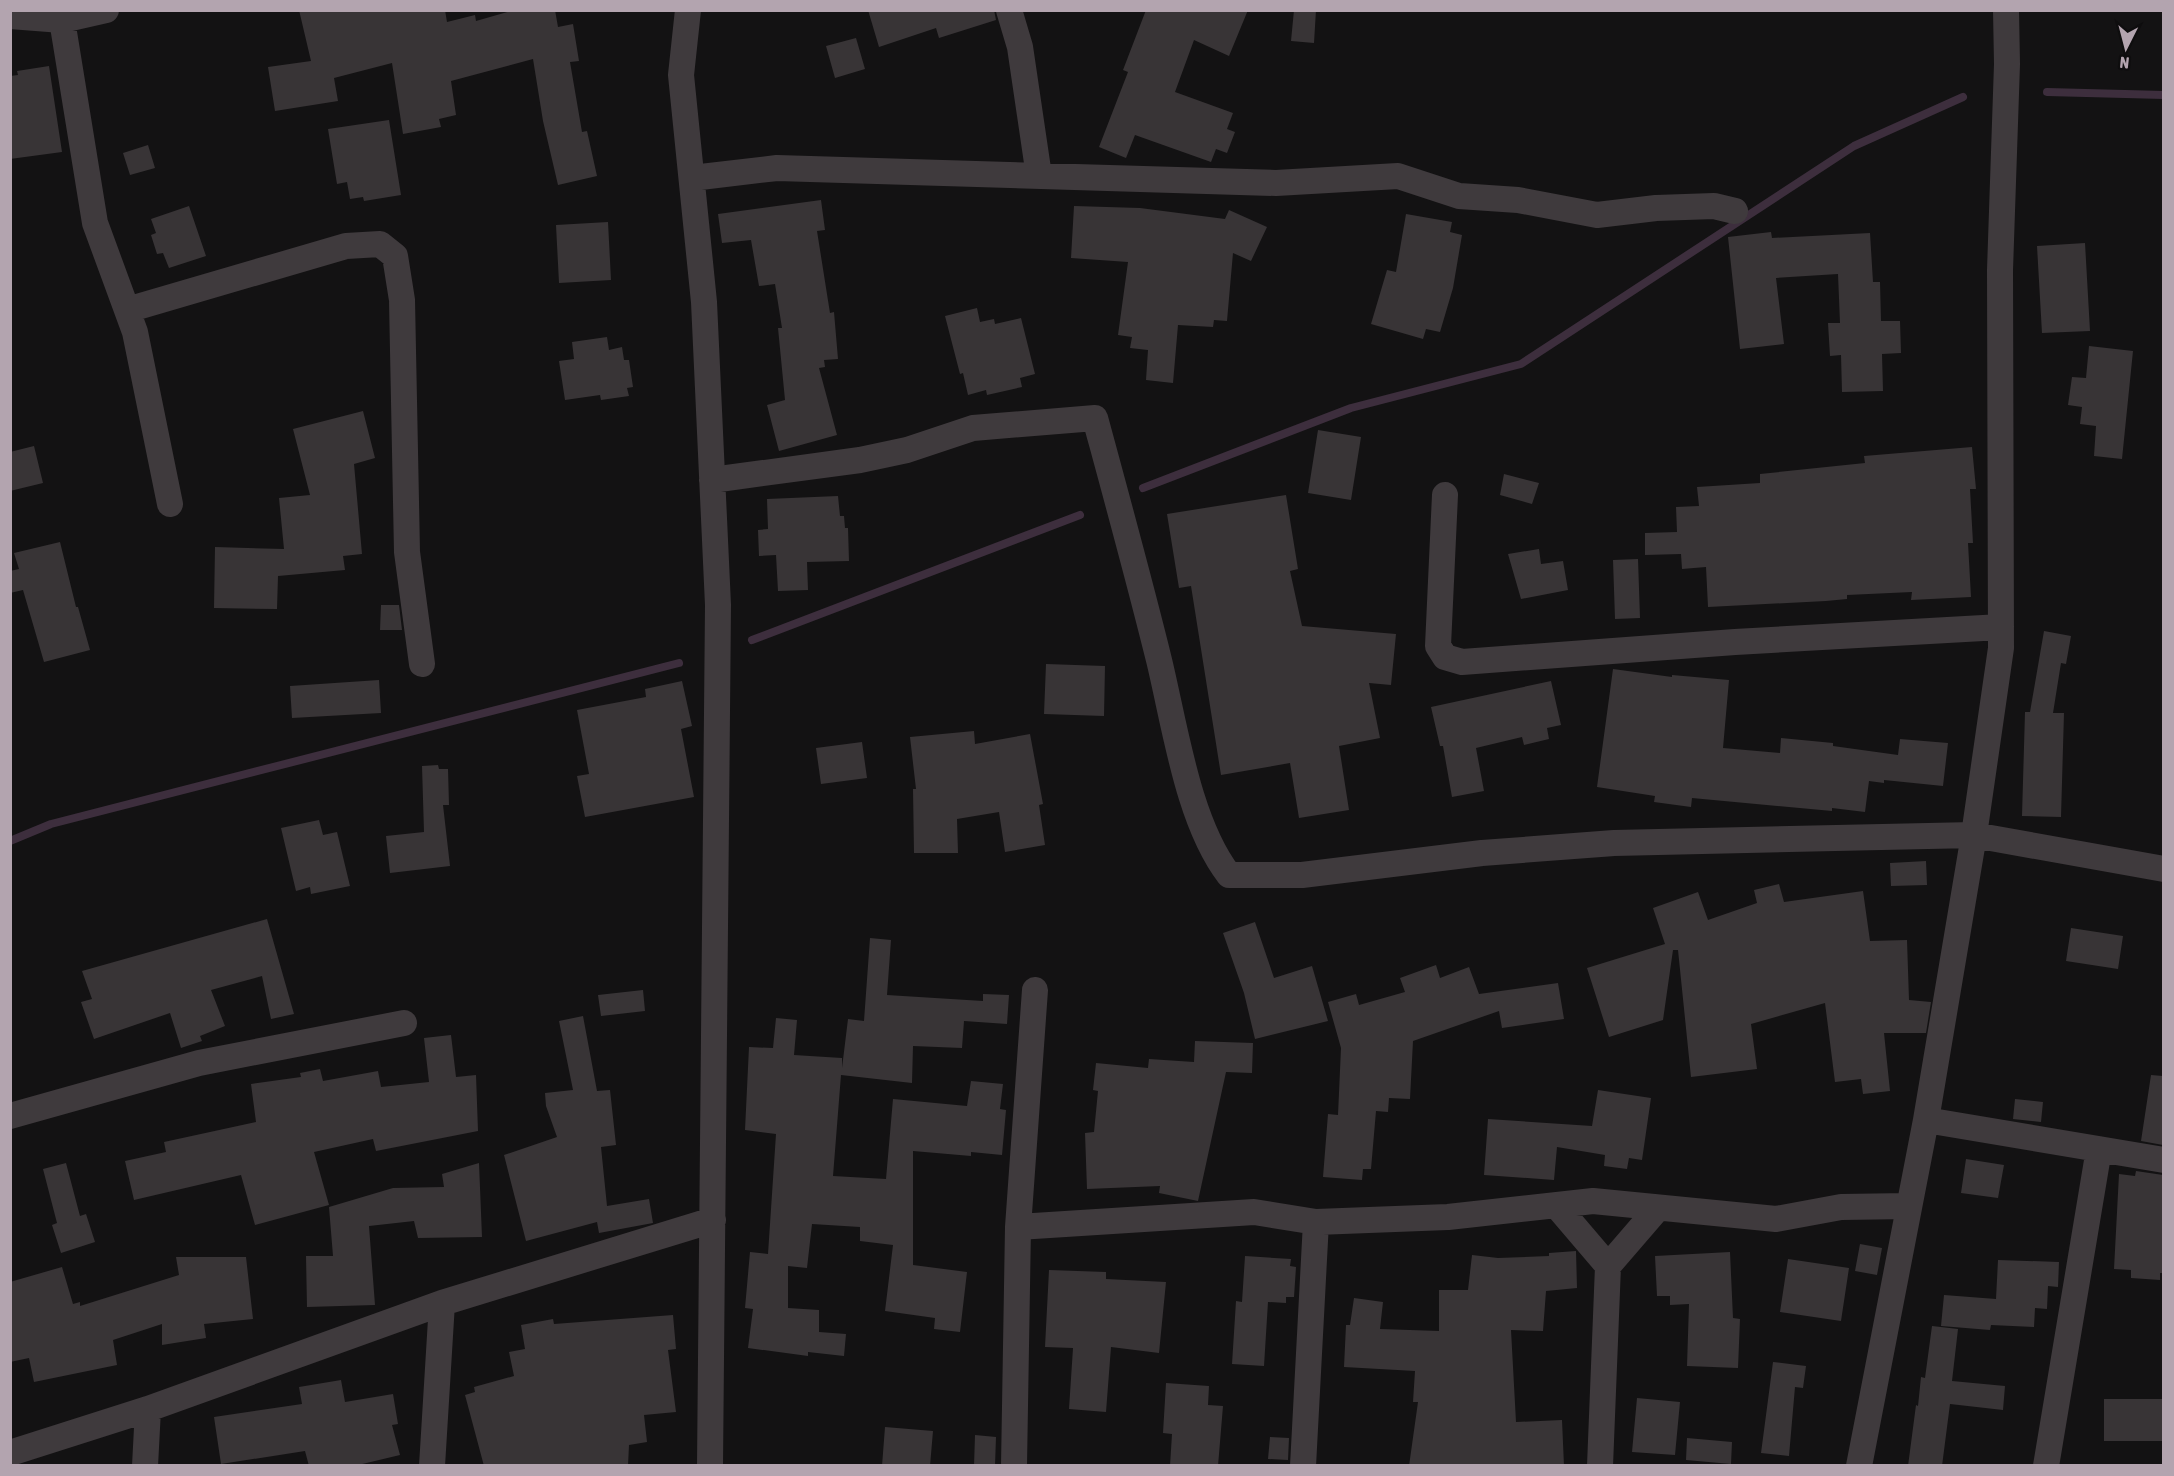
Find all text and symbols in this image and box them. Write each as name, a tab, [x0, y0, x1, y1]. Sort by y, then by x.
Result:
north arrow	[2096, 18, 2156, 78]
text: N	[2119, 53, 2130, 72]

